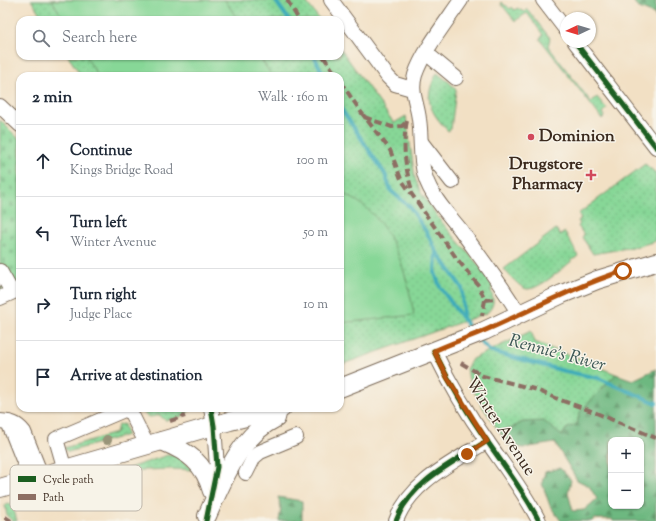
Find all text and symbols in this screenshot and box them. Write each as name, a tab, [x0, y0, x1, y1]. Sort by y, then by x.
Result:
north arrow	[560, 12, 596, 48]
search box	[16, 16, 344, 60]
icon: search	[30, 27, 52, 49]
text: Search here	[62, 28, 137, 49]
text: 2 min	[32, 86, 73, 110]
text: Walk · 160 m	[257, 89, 328, 107]
place label: Dominion	[539, 125, 616, 149]
marker: Dominion	[526, 132, 536, 142]
text: Continue	[70, 141, 132, 162]
icon: ahead	[32, 150, 54, 172]
text: 100 m	[296, 152, 328, 170]
place label: Drugstore Pharmacy	[509, 153, 584, 197]
text: Kings Bridge Road	[70, 162, 173, 180]
marker: Drugstore Pharmacy	[586, 170, 596, 180]
text: Turn left	[70, 213, 127, 234]
icon: left	[32, 222, 54, 244]
text: 50 m	[303, 224, 328, 242]
text: Winter Avenue	[70, 234, 157, 252]
route start	[614, 262, 632, 280]
text: Turn right	[70, 285, 136, 306]
icon: right	[32, 294, 54, 316]
text: 10 m	[303, 296, 328, 314]
text: Judge Place	[70, 306, 132, 324]
water label: Rennie's River	[506, 329, 609, 380]
icon: arrive	[32, 366, 54, 388]
text: Arrive at destination	[70, 366, 203, 387]
street label: Winter Avenue	[459, 373, 541, 481]
map controls	[608, 437, 644, 509]
button: +	[608, 437, 644, 473]
route end	[458, 445, 476, 463]
legend	[10, 465, 142, 511]
text: Cycle path	[43, 472, 94, 488]
button: −	[608, 473, 644, 509]
text: Path	[43, 490, 65, 506]

